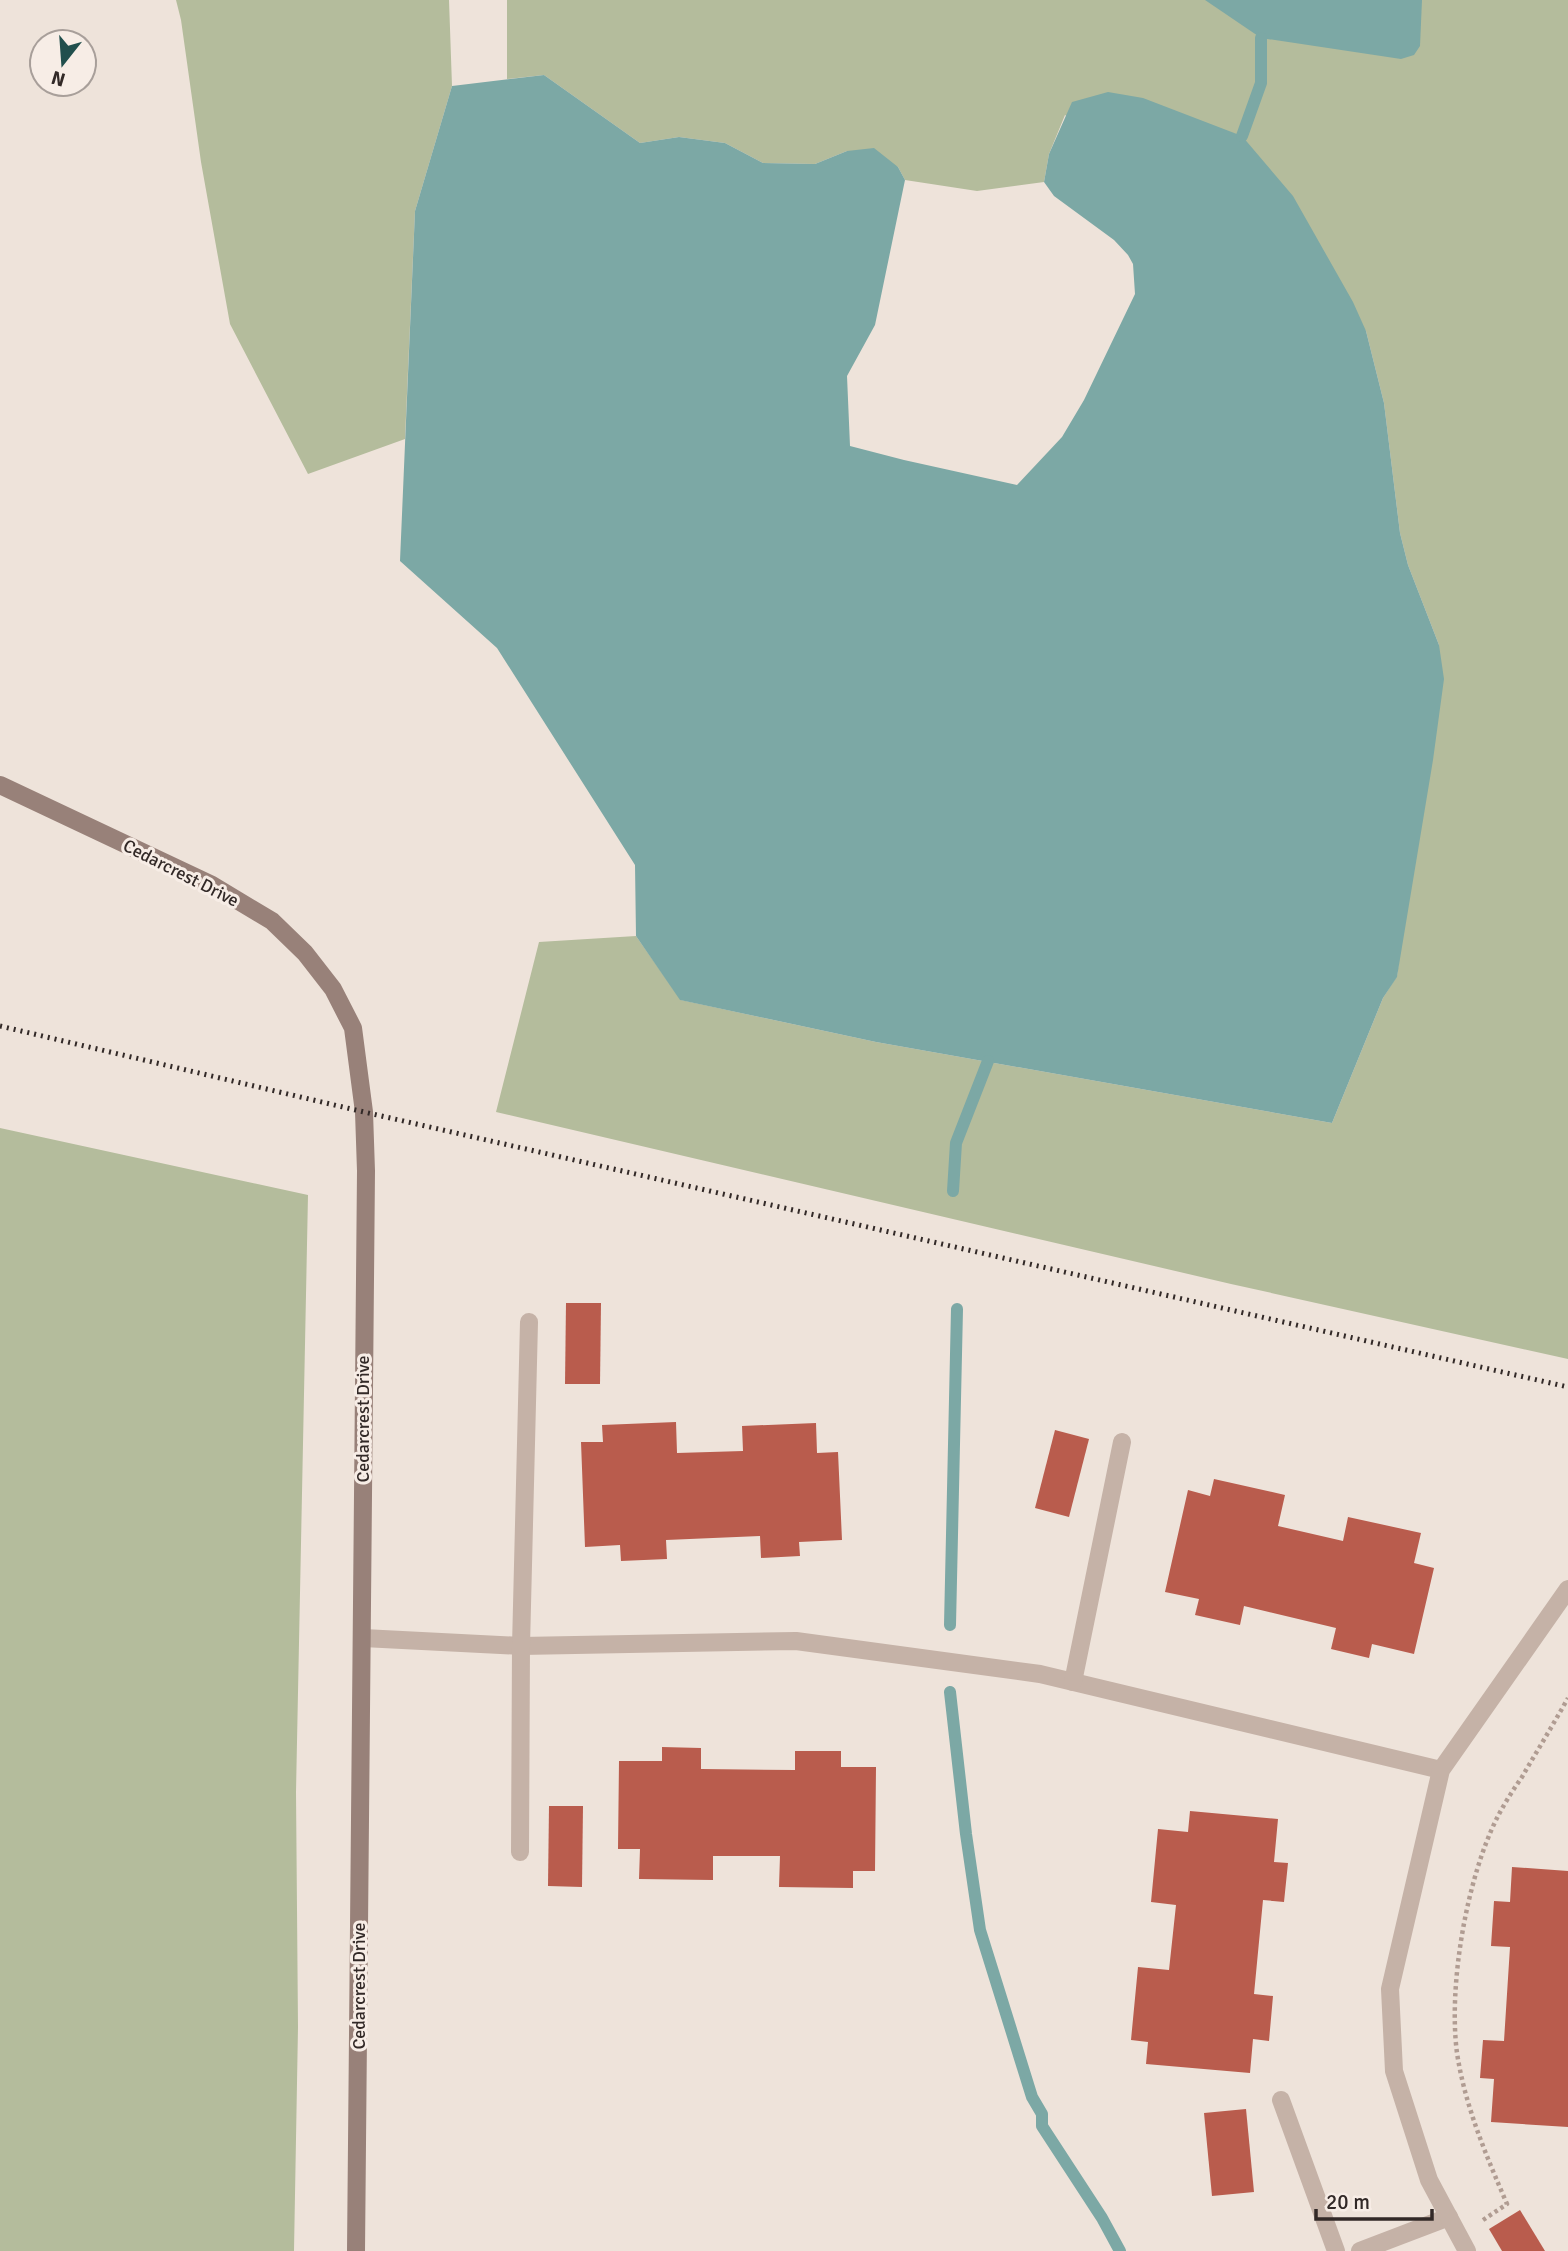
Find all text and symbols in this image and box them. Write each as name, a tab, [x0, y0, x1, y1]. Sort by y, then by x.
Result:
north arrow	[28, 28, 98, 98]
text: N	[48, 65, 68, 92]
street label: Cedarcrest Drive	[119, 834, 243, 912]
street label: Cedarcrest Drive	[352, 1356, 374, 1482]
street label: Cedarcrest Drive	[348, 1923, 370, 2049]
scale bar	[1316, 2178, 1432, 2222]
text: 20 m	[1326, 2189, 1370, 2215]

